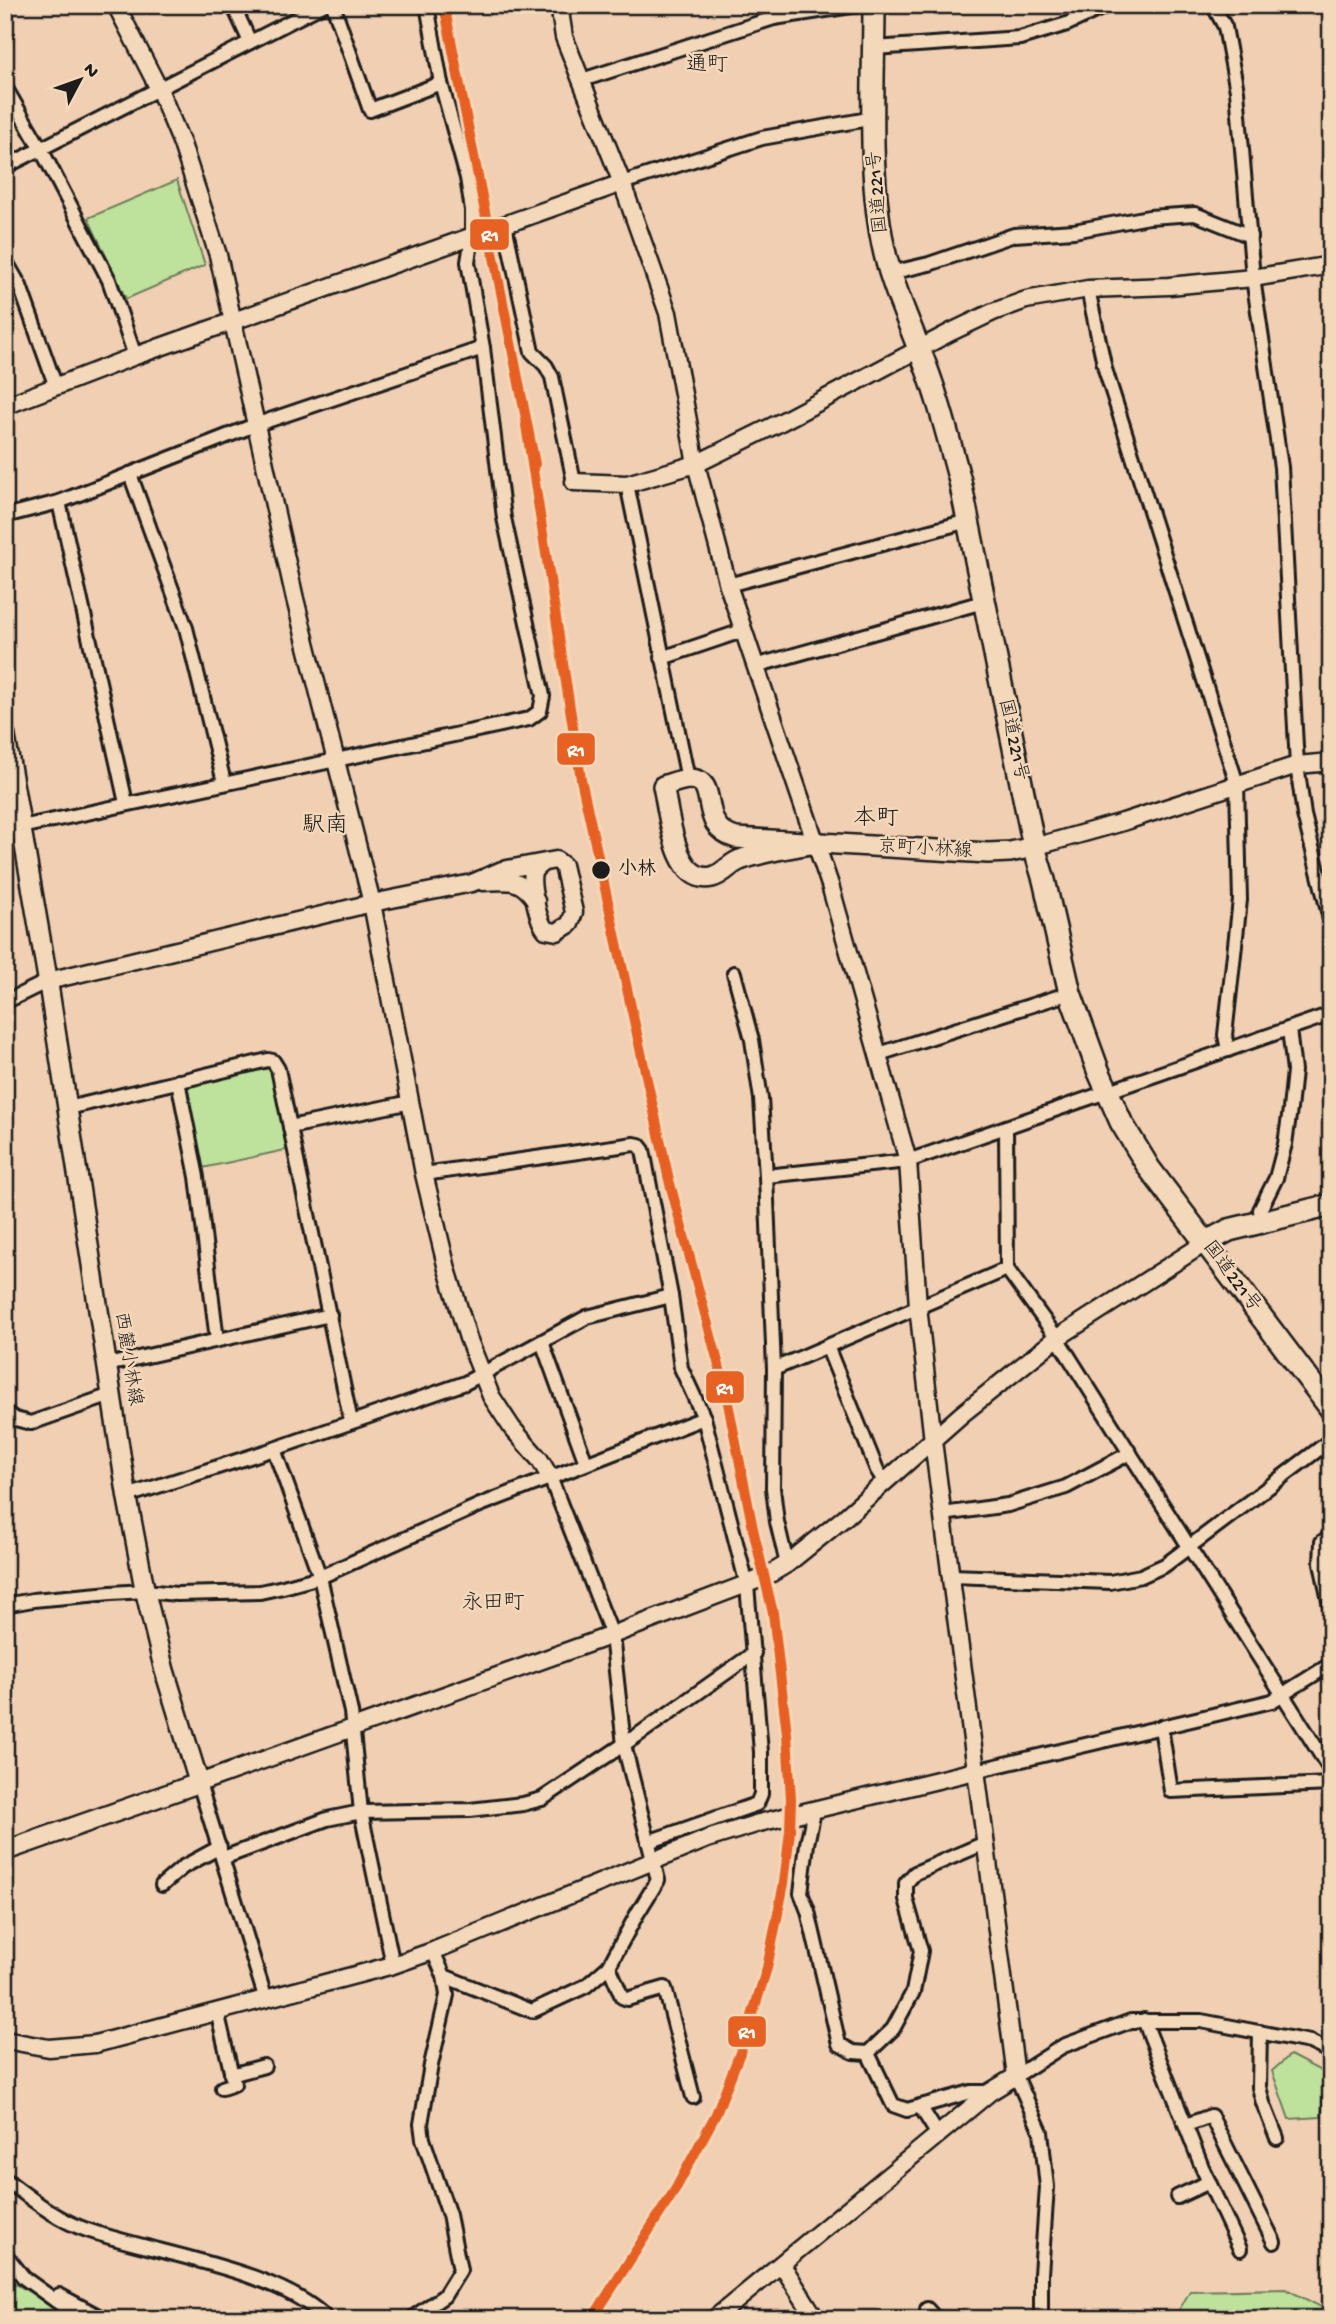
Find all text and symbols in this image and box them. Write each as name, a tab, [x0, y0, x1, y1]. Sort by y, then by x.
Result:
north arrow	[46, 46, 116, 116]
district label: 通町	[686, 53, 728, 79]
text: N	[77, 59, 103, 83]
street label: 国道221号	[863, 149, 894, 235]
line badge: R1	[469, 218, 510, 251]
text: R1	[480, 226, 499, 249]
street label: 国道221号	[992, 697, 1033, 783]
line badge: R1	[556, 732, 596, 766]
text: R1	[566, 741, 585, 764]
district label: 本町	[853, 805, 899, 833]
district label: 駅南	[302, 812, 348, 840]
street label: 京町小林線	[877, 835, 973, 864]
place label: 小林	[618, 858, 656, 882]
marker: 小林	[590, 859, 612, 881]
street label: 国道221号	[1197, 1236, 1266, 1317]
street label: 西麓小林線	[108, 1310, 147, 1408]
line badge: R1	[705, 1370, 745, 1404]
text: R1	[715, 1379, 734, 1402]
district label: 永田町	[462, 1591, 525, 1617]
line badge: R1	[727, 2015, 767, 2048]
text: R1	[737, 2023, 756, 2046]

